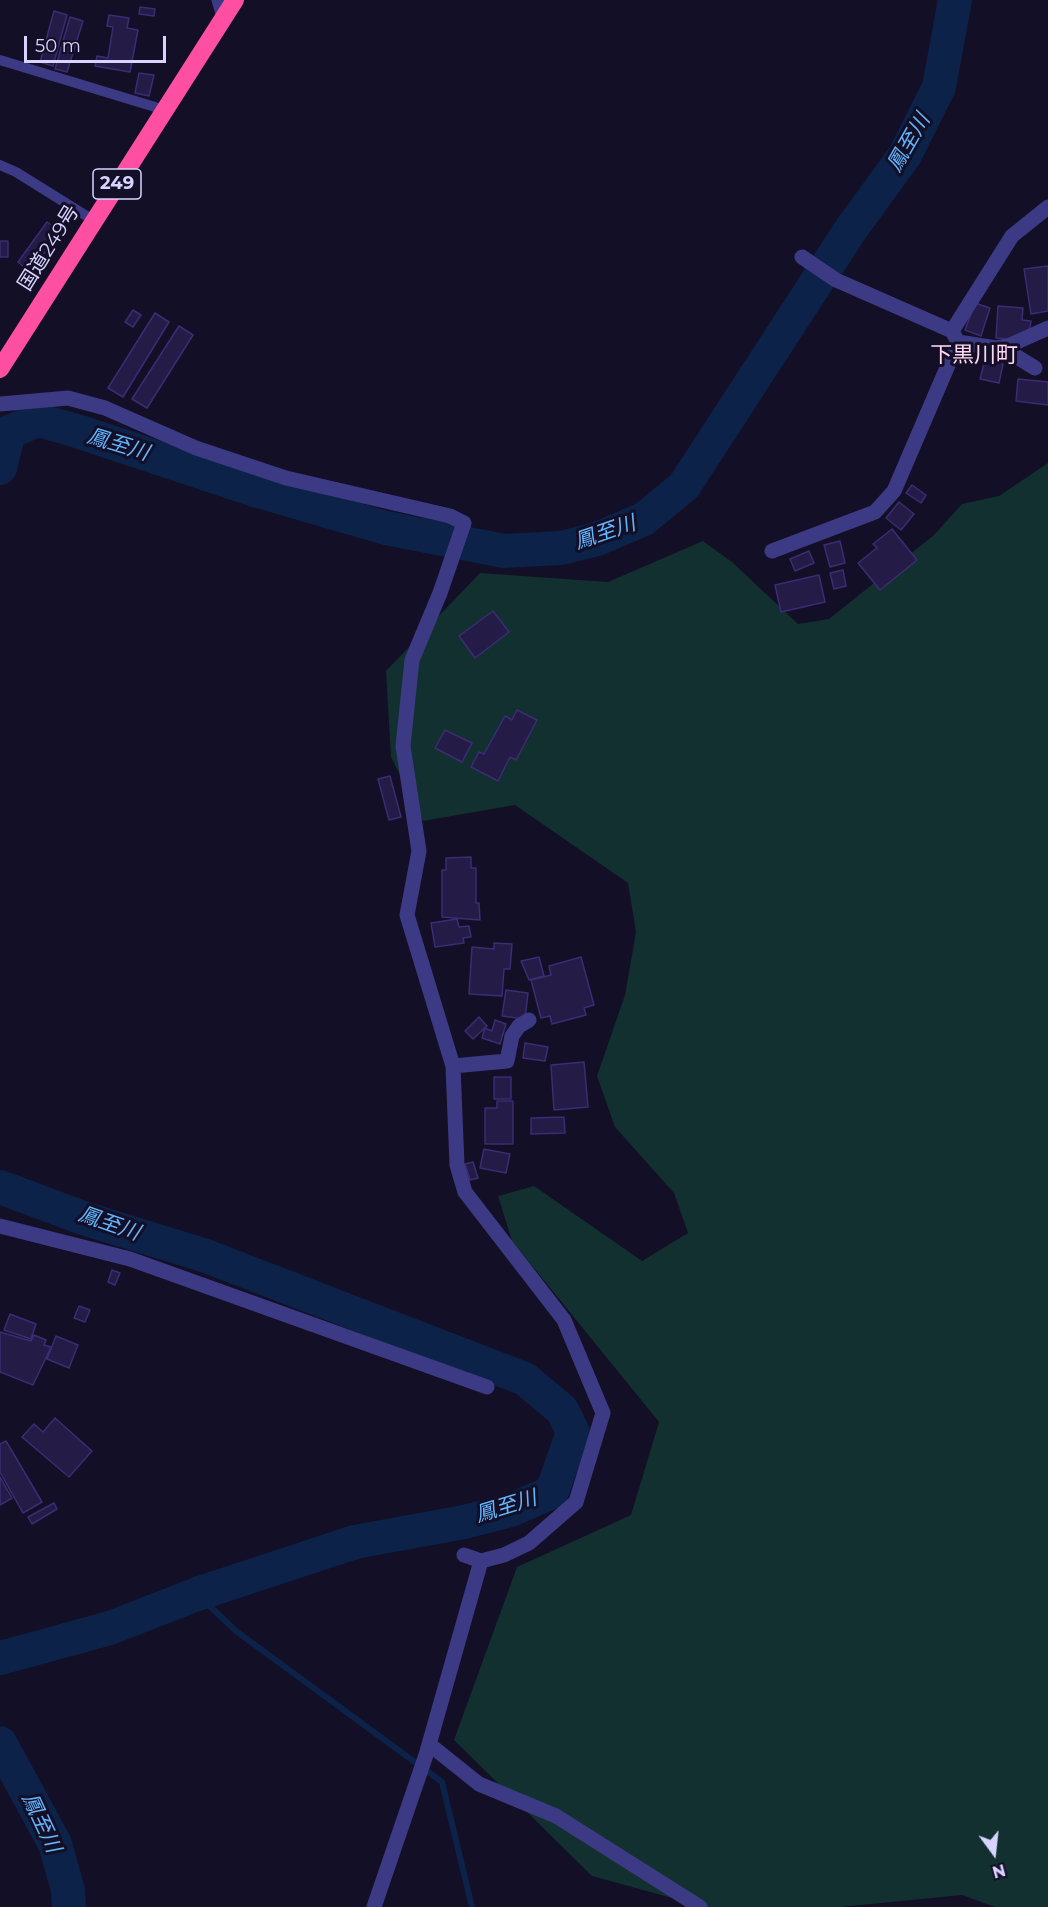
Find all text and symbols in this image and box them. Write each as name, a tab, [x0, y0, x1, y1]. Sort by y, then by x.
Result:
scale bar	[27, 24, 170, 62]
text: 50 m	[35, 35, 81, 57]
water label: 鳳至川	[882, 109, 936, 177]
road number: 249	[93, 169, 141, 199]
street label: 国道249号	[13, 201, 85, 295]
district label: 下黒川町	[930, 343, 1018, 369]
water label: 鳳至川	[84, 424, 152, 466]
water label: 鳳至川	[571, 511, 639, 555]
water label: 鳳至川	[75, 1202, 143, 1246]
water label: 鳳至川	[472, 1486, 540, 1528]
water label: 鳳至川	[16, 1789, 66, 1857]
north arrow	[964, 1823, 1024, 1883]
text: N	[990, 1860, 1007, 1882]

